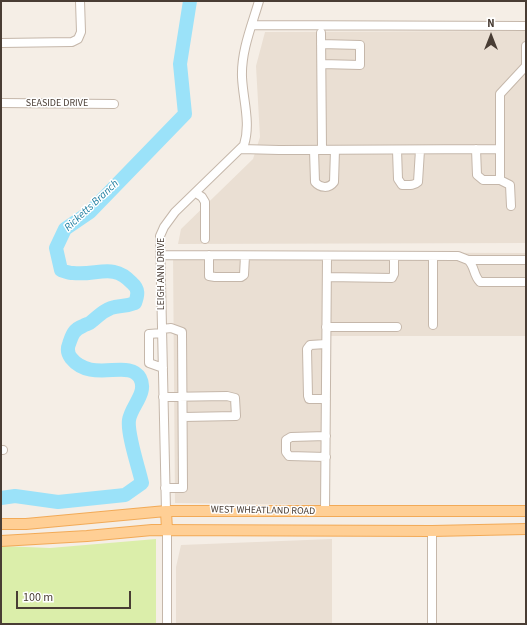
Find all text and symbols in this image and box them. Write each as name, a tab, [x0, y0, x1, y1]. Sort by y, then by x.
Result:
north arrow	[471, 16, 511, 56]
text: N	[487, 16, 495, 31]
street label: SEASIDE DRIVE	[26, 98, 88, 110]
water label: Ricketts Branch	[62, 177, 122, 235]
street label: LEIGH ANN DRIVE	[156, 238, 168, 310]
street label: WEST WHEATLAND ROAD	[211, 504, 315, 518]
scale bar	[18, 583, 133, 609]
text: 100 m	[23, 589, 53, 606]

